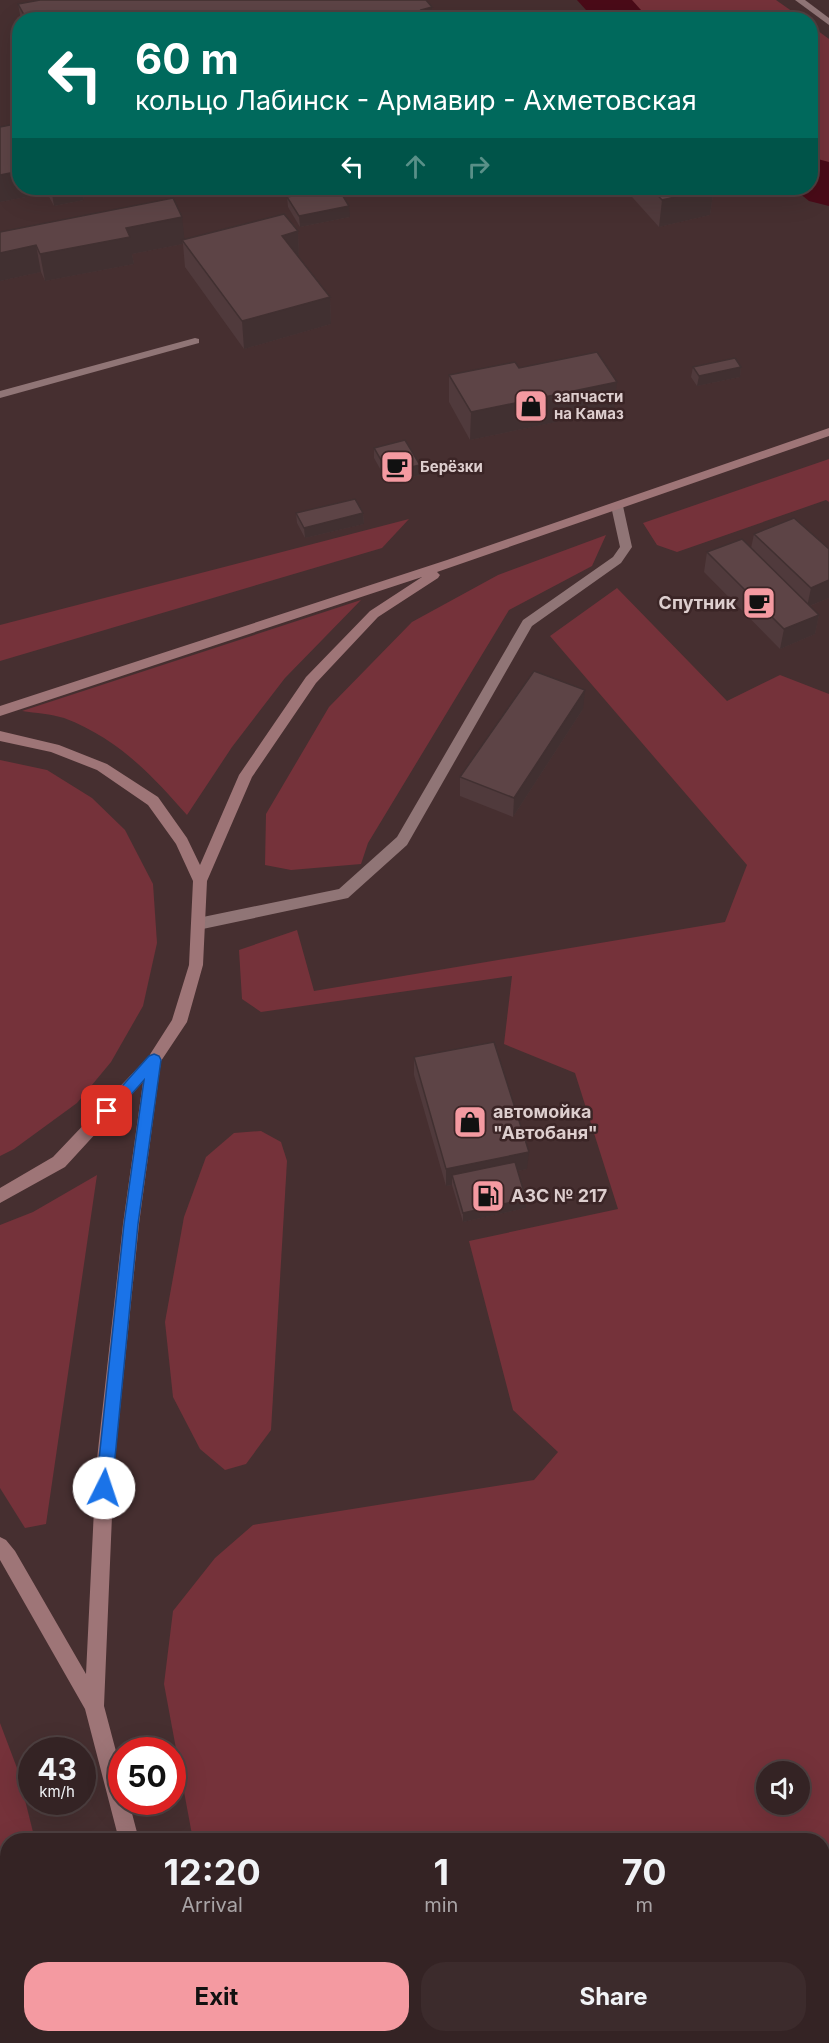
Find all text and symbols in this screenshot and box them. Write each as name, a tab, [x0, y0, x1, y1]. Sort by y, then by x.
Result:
text: 60 m	[135, 33, 239, 84]
icon: left	[36, 36, 114, 114]
text: кольцо Лабинск - Армавир - Ахметовская	[135, 84, 697, 117]
icon: left	[336, 150, 369, 183]
icon: ahead	[399, 150, 432, 183]
icon: right	[462, 150, 495, 183]
place label: запчасти на Камаз	[554, 387, 624, 423]
shop icon: запчасти на Камаз	[513, 388, 549, 424]
cafe icon: Берёзки	[379, 449, 415, 485]
place label: Берёзки	[420, 457, 483, 476]
cafe icon: Спутник	[741, 585, 777, 621]
place label: Спутник	[659, 592, 736, 613]
pin	[81, 1085, 132, 1136]
icon: arrive	[90, 1094, 123, 1127]
place label: автомойка "Автобаня"	[493, 1101, 598, 1143]
shop icon: автомойка "Автобаня"	[452, 1104, 488, 1140]
fuel station icon: АЗС № 217	[470, 1178, 506, 1214]
place label: АЗС № 217	[511, 1185, 607, 1206]
position arrow	[72, 1456, 136, 1520]
speed limit sign: 50	[108, 1737, 186, 1815]
text: 43	[37, 1751, 77, 1787]
map controls	[756, 1761, 810, 1815]
button: sound	[756, 1761, 810, 1815]
text: km/h	[39, 1782, 75, 1801]
text: 12:20	[163, 1850, 261, 1894]
text: 1	[433, 1850, 449, 1894]
text: 70	[622, 1850, 666, 1894]
text: Arrival	[181, 1893, 243, 1917]
text: min	[424, 1893, 458, 1917]
text: m	[635, 1893, 653, 1917]
button: Exit	[24, 1962, 409, 2031]
button: Share	[421, 1962, 806, 2031]

